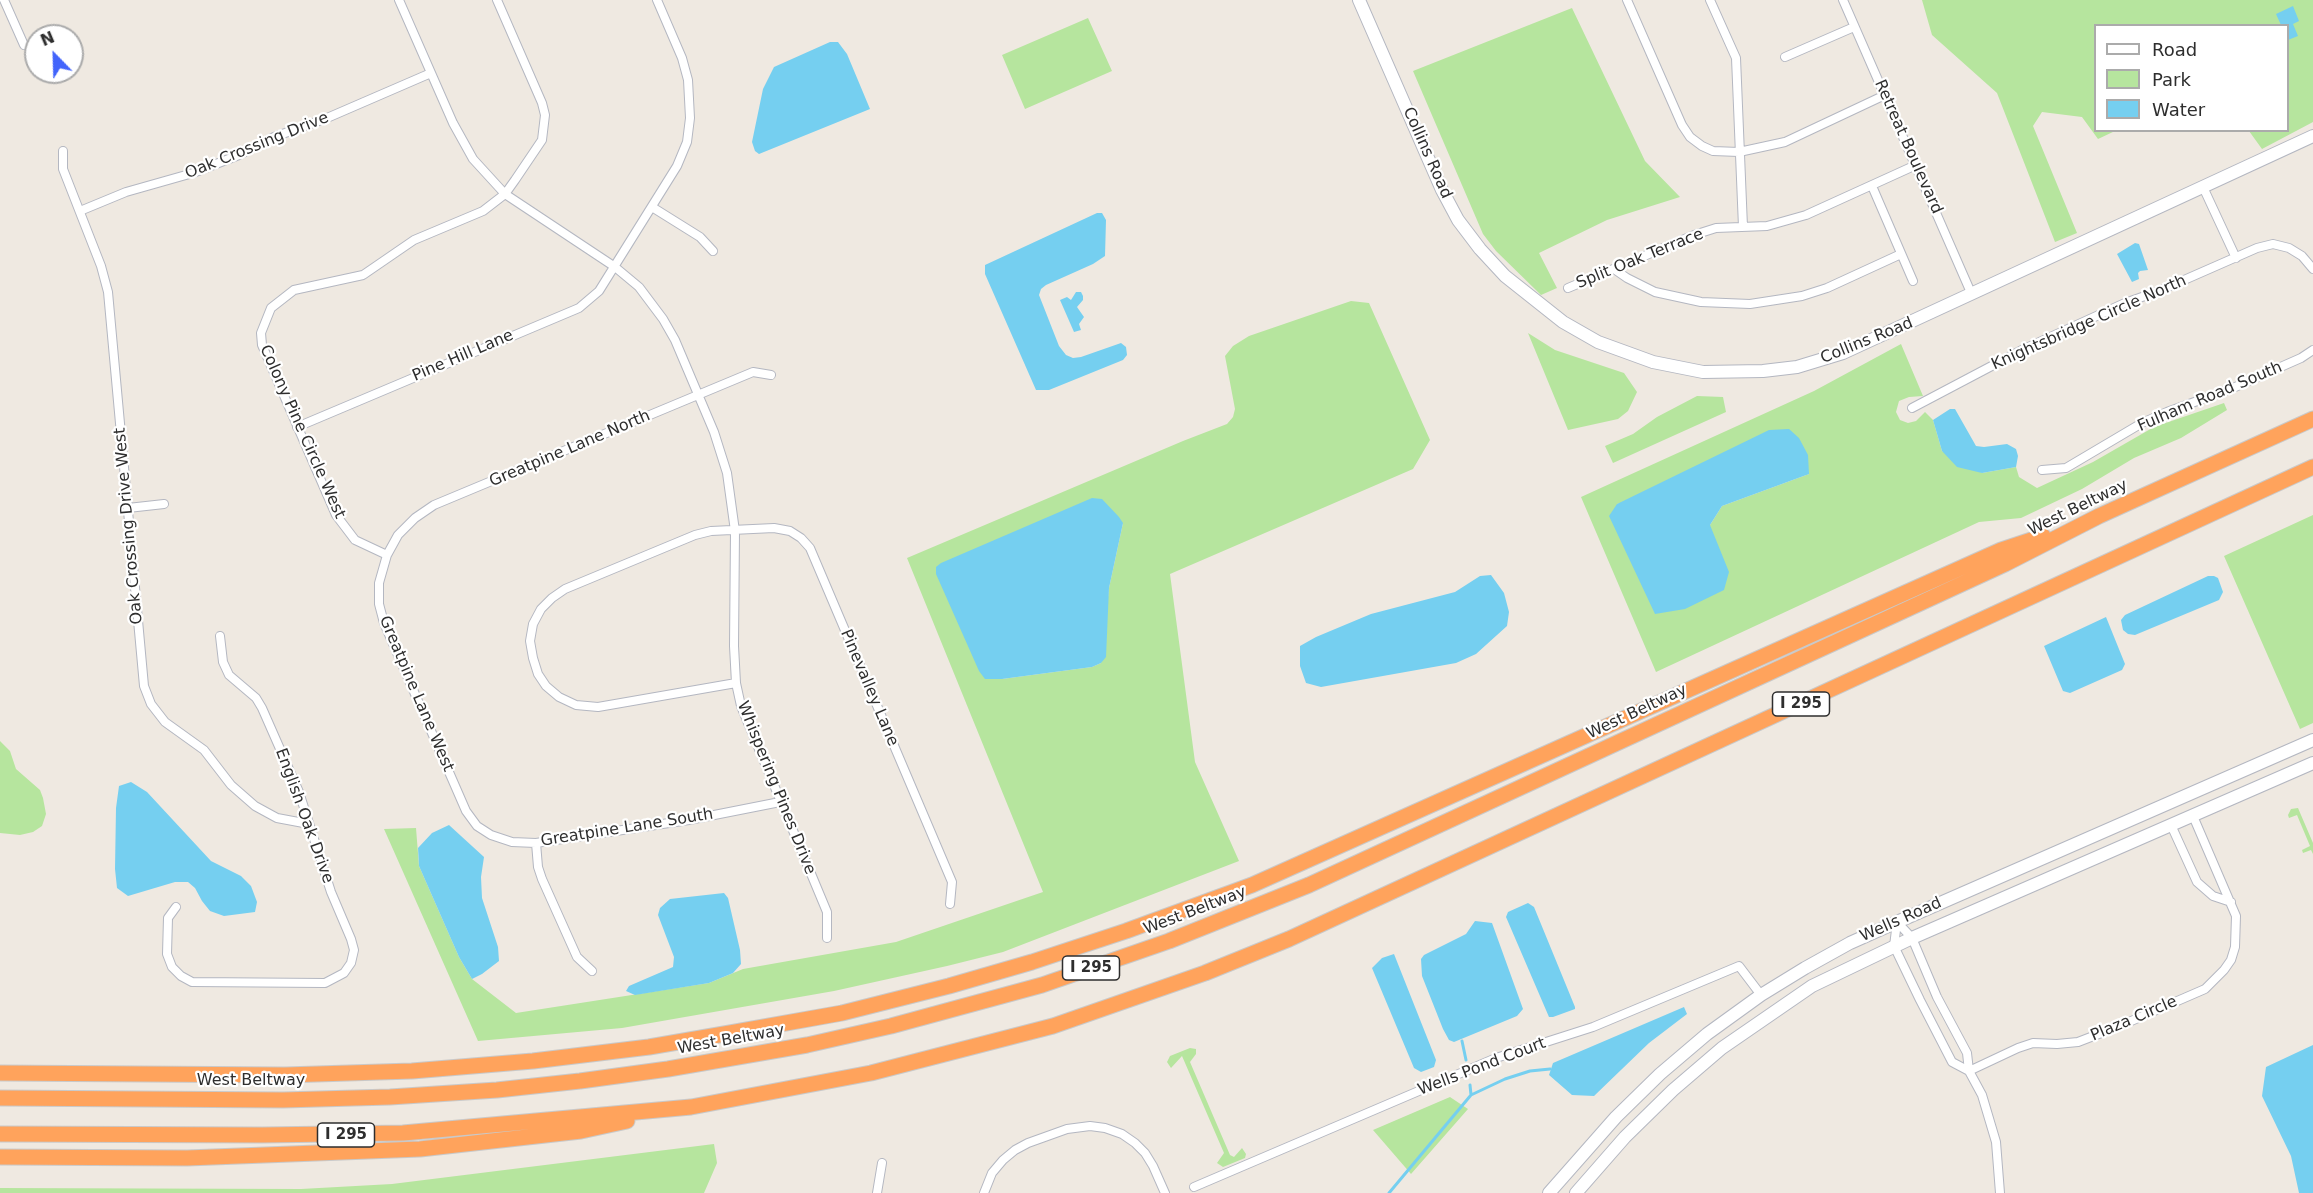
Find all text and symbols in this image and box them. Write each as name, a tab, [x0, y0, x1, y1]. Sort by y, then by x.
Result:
north arrow	[24, 24, 84, 84]
legend	[2094, 24, 2289, 132]
text: N	[38, 27, 57, 50]
text: Road	[2152, 39, 2197, 60]
text: Park	[2152, 69, 2191, 90]
street label: Retreat Boulevard	[1870, 77, 1946, 217]
text: Water	[2152, 99, 2205, 120]
street label: Collins Road	[1398, 104, 1456, 202]
street label: Oak Crossing Drive	[182, 108, 332, 184]
street label: Split Oak Terrace	[1574, 225, 1706, 293]
street label: Knightsbridge Circle North	[1989, 271, 2189, 375]
street label: Collins Road	[1818, 314, 1916, 368]
street label: Pine Hill Lane	[410, 326, 516, 386]
street label: Colony Pine Circle West	[255, 342, 349, 522]
street label: Fulham Road South	[2135, 358, 2285, 436]
street label: Greatpine Lane North	[487, 406, 653, 492]
street label: Oak Crossing Drive West	[111, 427, 147, 625]
street label: West Beltway	[2025, 476, 2131, 540]
street label: Greatpine Lane West	[374, 613, 458, 775]
street label: Pinevalley Lane	[836, 627, 902, 749]
street label: West Beltway	[1584, 680, 1690, 744]
road number: I 295	[1772, 692, 1830, 716]
street label: Whispering Pines Drive	[732, 699, 820, 877]
street label: English Oak Drive	[271, 746, 337, 886]
street label: Greatpine Lane South	[539, 805, 715, 851]
street label: West Beltway	[1141, 883, 1249, 939]
street label: Wells Road	[1857, 893, 1945, 947]
road number: I 295	[1062, 956, 1120, 980]
street label: Plaza Circle	[2088, 992, 2180, 1046]
street label: West Beltway	[676, 1021, 786, 1059]
street label: Wells Pond Court	[1415, 1034, 1549, 1100]
street label: West Beltway	[197, 1071, 305, 1091]
road number: I 295	[318, 1123, 374, 1147]

